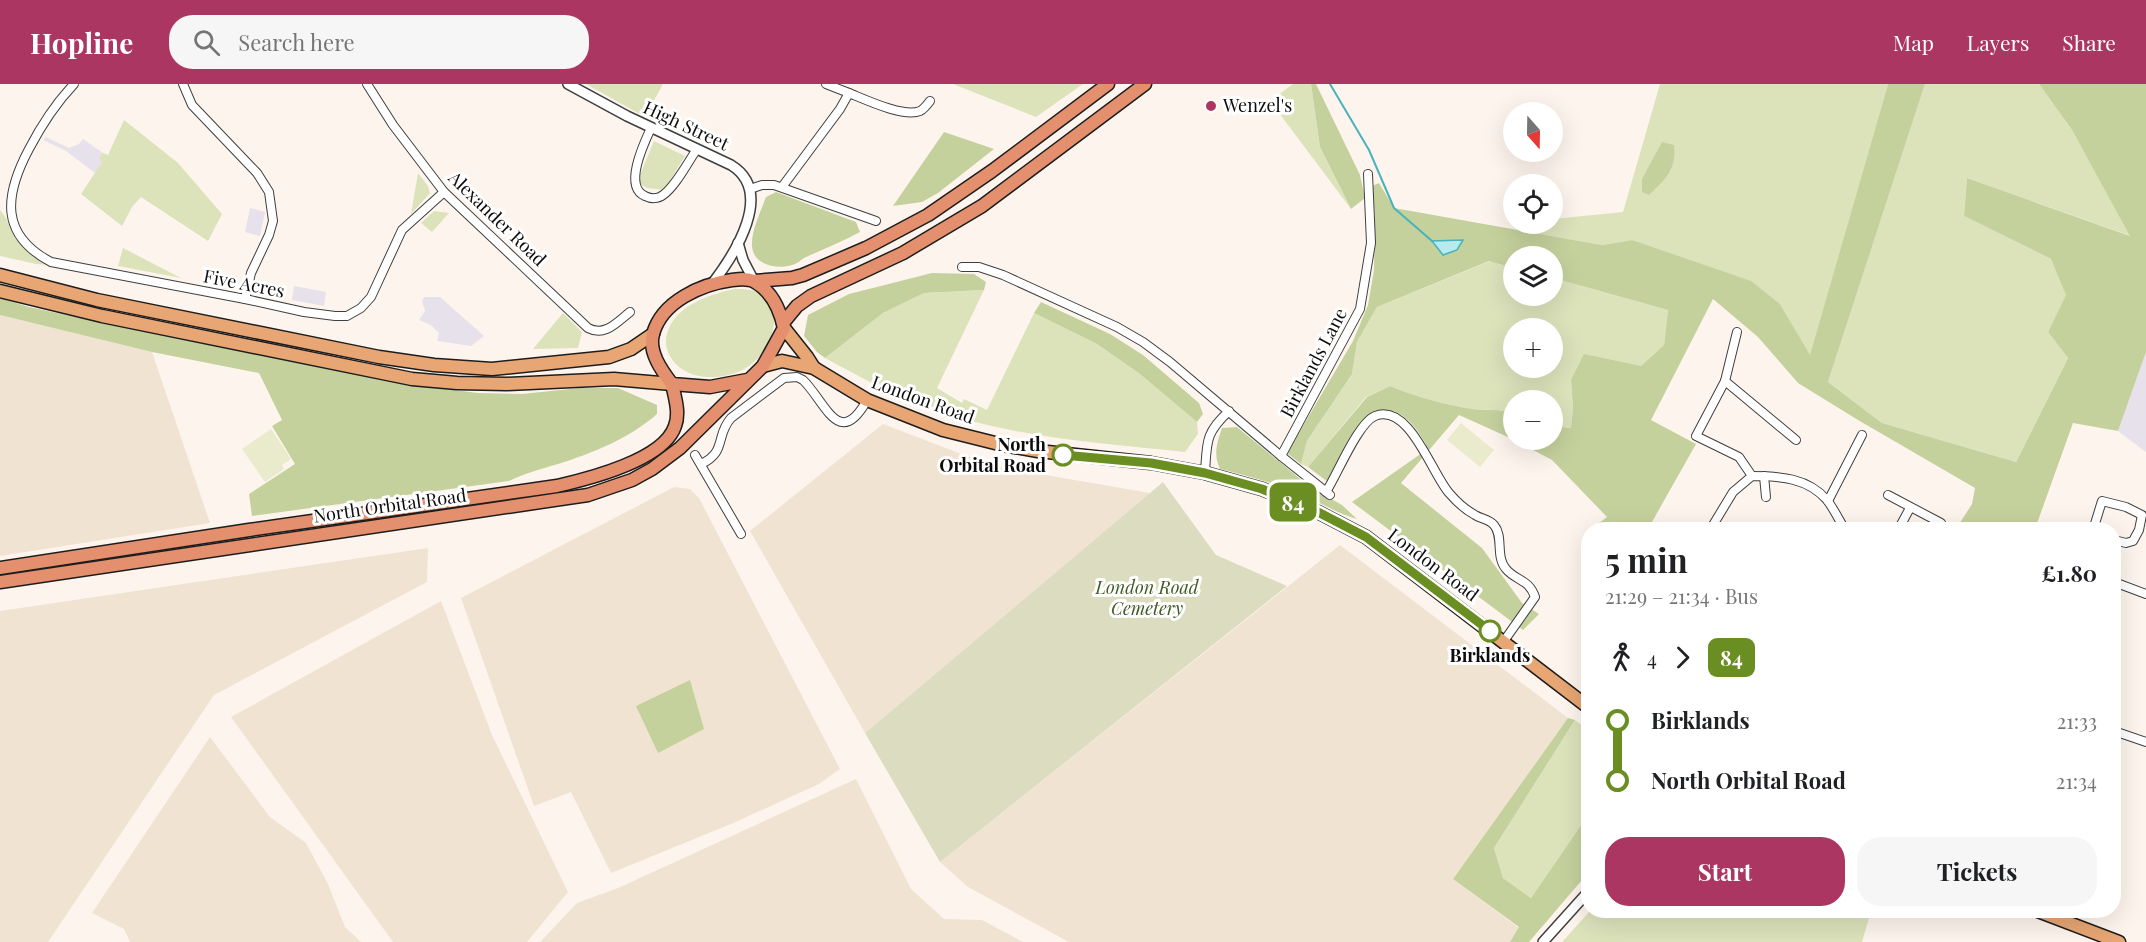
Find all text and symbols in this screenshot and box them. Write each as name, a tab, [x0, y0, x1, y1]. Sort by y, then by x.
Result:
search box	[169, 15, 589, 69]
text: Hopline	[30, 24, 133, 61]
icon: search	[190, 26, 223, 59]
text: Search here	[238, 27, 355, 57]
text: Map	[1893, 28, 1934, 56]
text: Layers	[1967, 28, 2029, 56]
text: Share	[2062, 28, 2116, 56]
place label: Wenzel's	[1222, 93, 1292, 117]
street label: High Street	[640, 95, 734, 156]
marker: Wenzel's	[1204, 99, 1218, 113]
north arrow	[1503, 102, 1563, 162]
map controls	[1503, 102, 1563, 450]
street label: Alexander Road	[443, 165, 552, 271]
button: locate	[1503, 174, 1563, 234]
button: layers	[1503, 246, 1563, 306]
street label: Five Acres	[202, 263, 287, 303]
street label: Birklands Lane	[1274, 304, 1352, 421]
button: +	[1503, 318, 1563, 378]
street label: London Road	[869, 369, 979, 429]
button: −	[1503, 390, 1563, 450]
place label: North Orbital Road	[939, 432, 1046, 477]
marker: North Orbital Road	[1052, 444, 1074, 466]
street label: North Orbital Road	[312, 482, 468, 528]
line badge: 84	[1266, 482, 1320, 522]
text: 84	[1282, 488, 1304, 516]
street label: London Road	[1383, 522, 1484, 607]
text: 5 min	[1605, 537, 1688, 581]
text: £1.80	[2042, 558, 2097, 588]
park label: London Road Cemetery	[1094, 575, 1200, 620]
text: 21:29 – 21:34 · Bus	[1605, 582, 1758, 609]
marker: Birklands	[1479, 620, 1501, 642]
icon: walk	[1605, 641, 1638, 674]
icon: forward	[1666, 641, 1699, 674]
place label: Birklands	[1450, 643, 1530, 667]
text: 84	[1720, 643, 1743, 671]
text: 4	[1647, 644, 1657, 671]
text: Birklands	[1651, 705, 1750, 735]
text: 21:33	[2057, 707, 2097, 734]
text: North Orbital Road	[1651, 765, 1846, 795]
text: 21:34	[2056, 767, 2097, 794]
button: Start	[1605, 837, 1845, 906]
button: Tickets	[1857, 837, 2097, 906]

